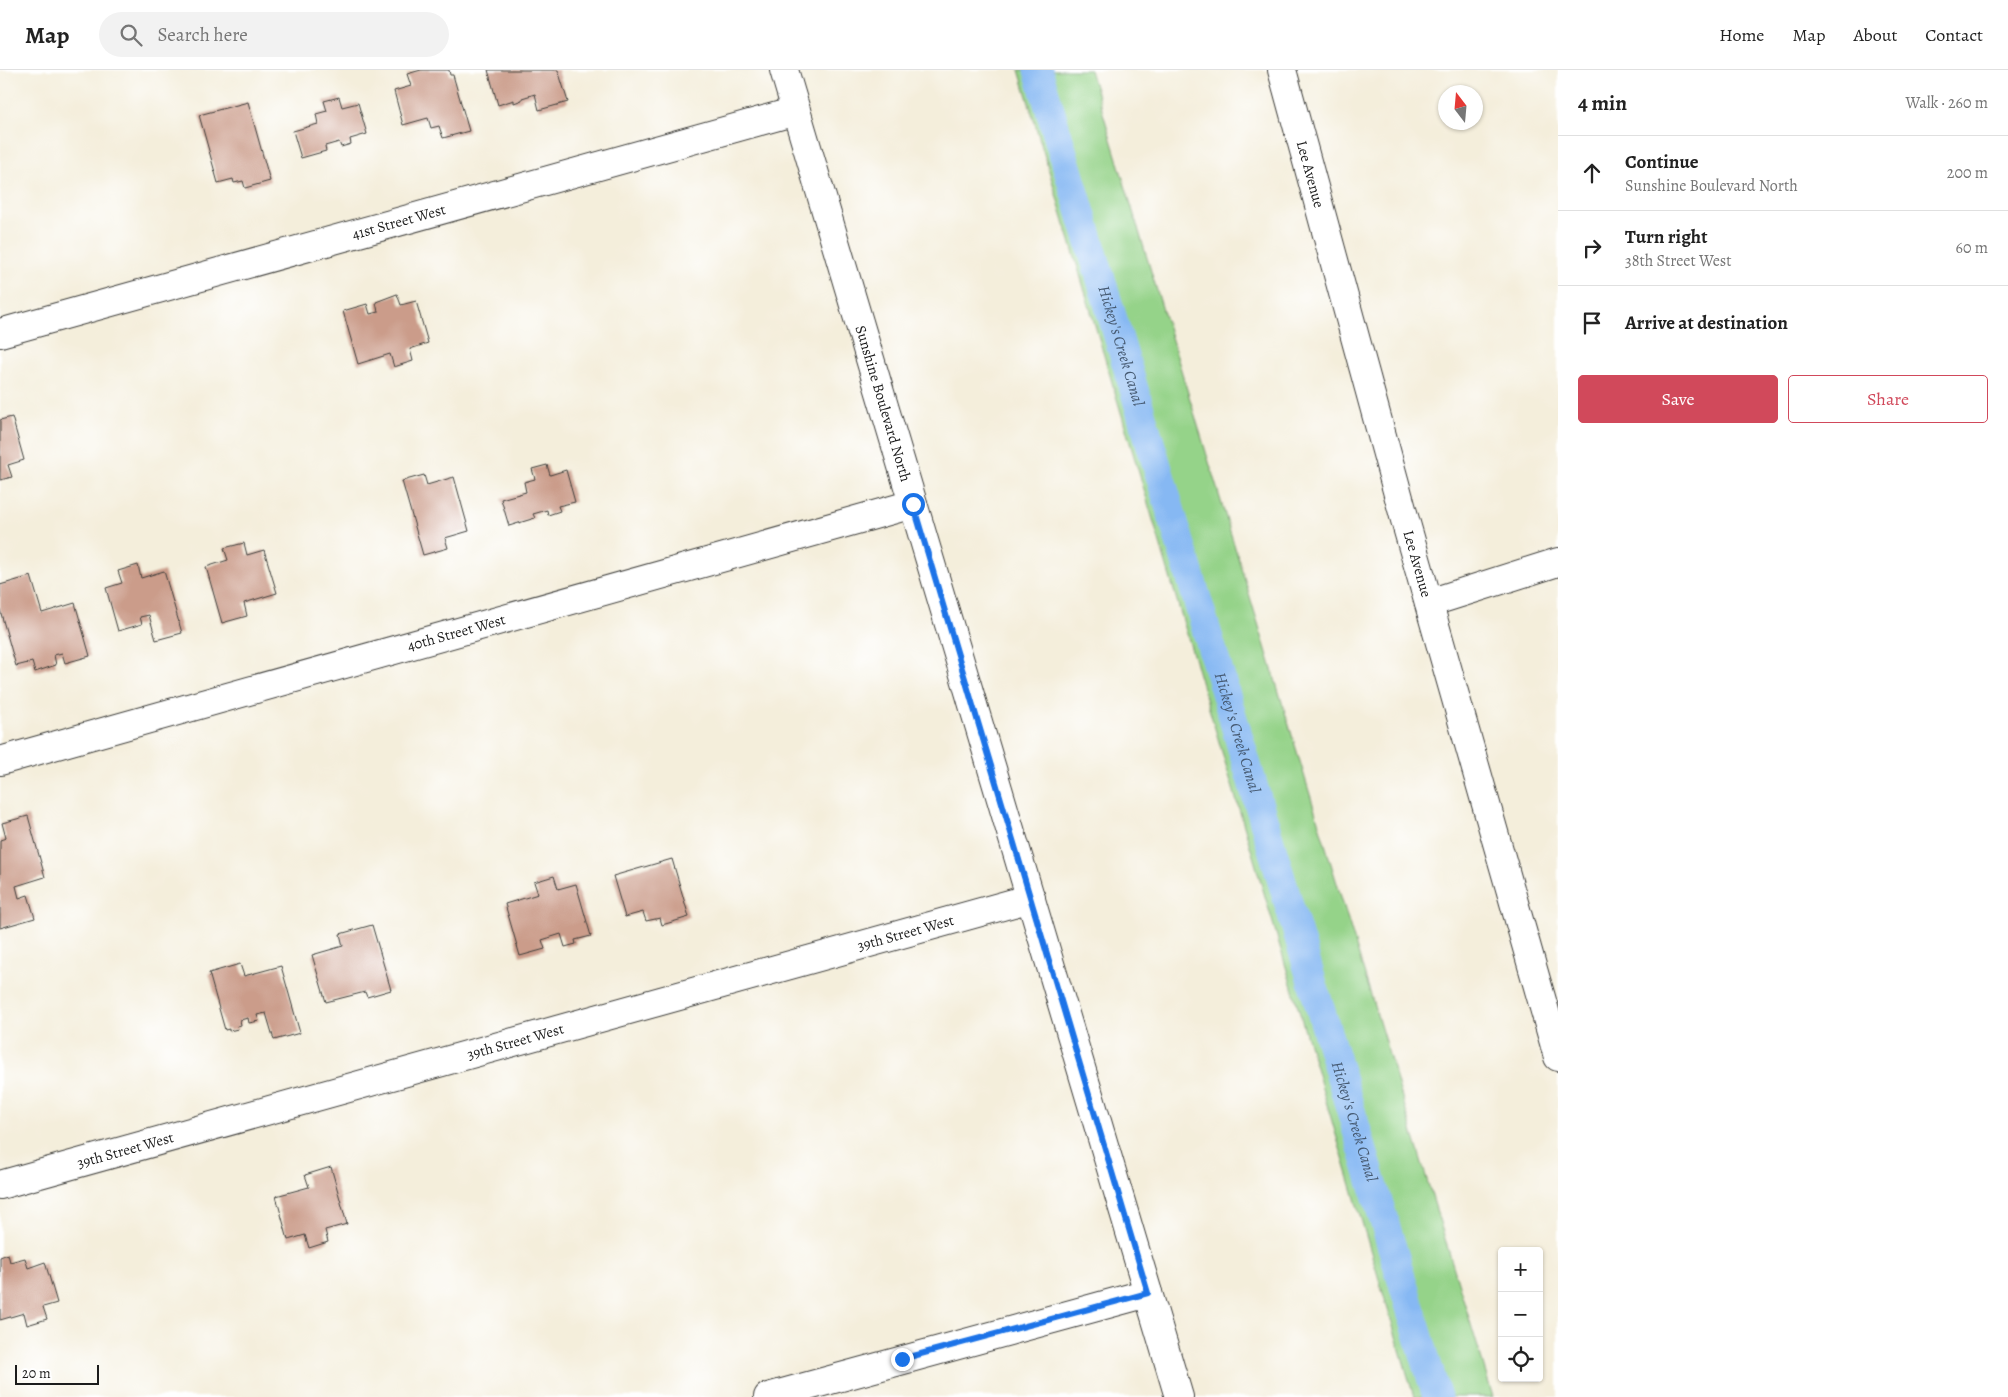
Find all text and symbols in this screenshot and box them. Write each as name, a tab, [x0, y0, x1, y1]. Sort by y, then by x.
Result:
search box	[99, 12, 449, 57]
text: Map	[25, 19, 69, 51]
icon: search	[117, 21, 145, 49]
text: Search here	[157, 22, 248, 48]
text: Home	[1719, 23, 1764, 47]
text: Map	[1792, 23, 1825, 47]
text: About	[1853, 23, 1897, 47]
text: Contact	[1925, 23, 1983, 47]
north arrow	[1438, 85, 1483, 130]
text: 4 min	[1578, 89, 1627, 117]
text: Walk · 260 m	[1906, 92, 1988, 114]
street label: Lee Avenue	[1292, 138, 1329, 210]
text: Continue	[1625, 149, 1699, 175]
icon: ahead	[1578, 159, 1606, 187]
text: 200 m	[1947, 162, 1988, 184]
text: Sunshine Boulevard North	[1625, 175, 1798, 197]
street label: 41st Street West	[350, 199, 448, 244]
text: Turn right	[1625, 224, 1707, 250]
icon: right	[1578, 234, 1606, 262]
text: 60 m	[1956, 237, 1988, 259]
text: 38th Street West	[1625, 250, 1732, 272]
water label: Hickey's Creek Canal	[1092, 283, 1149, 409]
icon: arrive	[1578, 309, 1606, 337]
text: Arrive at destination	[1625, 310, 1788, 336]
street label: Sunshine Boulevard North	[851, 323, 916, 484]
button: Save	[1578, 375, 1778, 423]
button: Share	[1788, 375, 1988, 423]
route start	[902, 493, 925, 516]
street label: Lee Avenue	[1398, 528, 1437, 600]
street label: 40th Street West	[405, 609, 508, 656]
water label: Hickey's Creek Canal	[1209, 670, 1266, 796]
street label: 39th Street West	[855, 910, 956, 956]
street label: 39th Street West	[465, 1019, 566, 1065]
water label: Hickey's Creek Canal	[1326, 1059, 1383, 1184]
street label: 39th Street West	[75, 1127, 176, 1173]
map controls	[1498, 1247, 1543, 1382]
button: +	[1498, 1247, 1543, 1292]
button: −	[1498, 1292, 1543, 1337]
button: locate	[1498, 1337, 1543, 1382]
route end	[891, 1348, 914, 1371]
scale bar	[15, 1362, 99, 1385]
text: 20 m	[22, 1364, 51, 1383]

